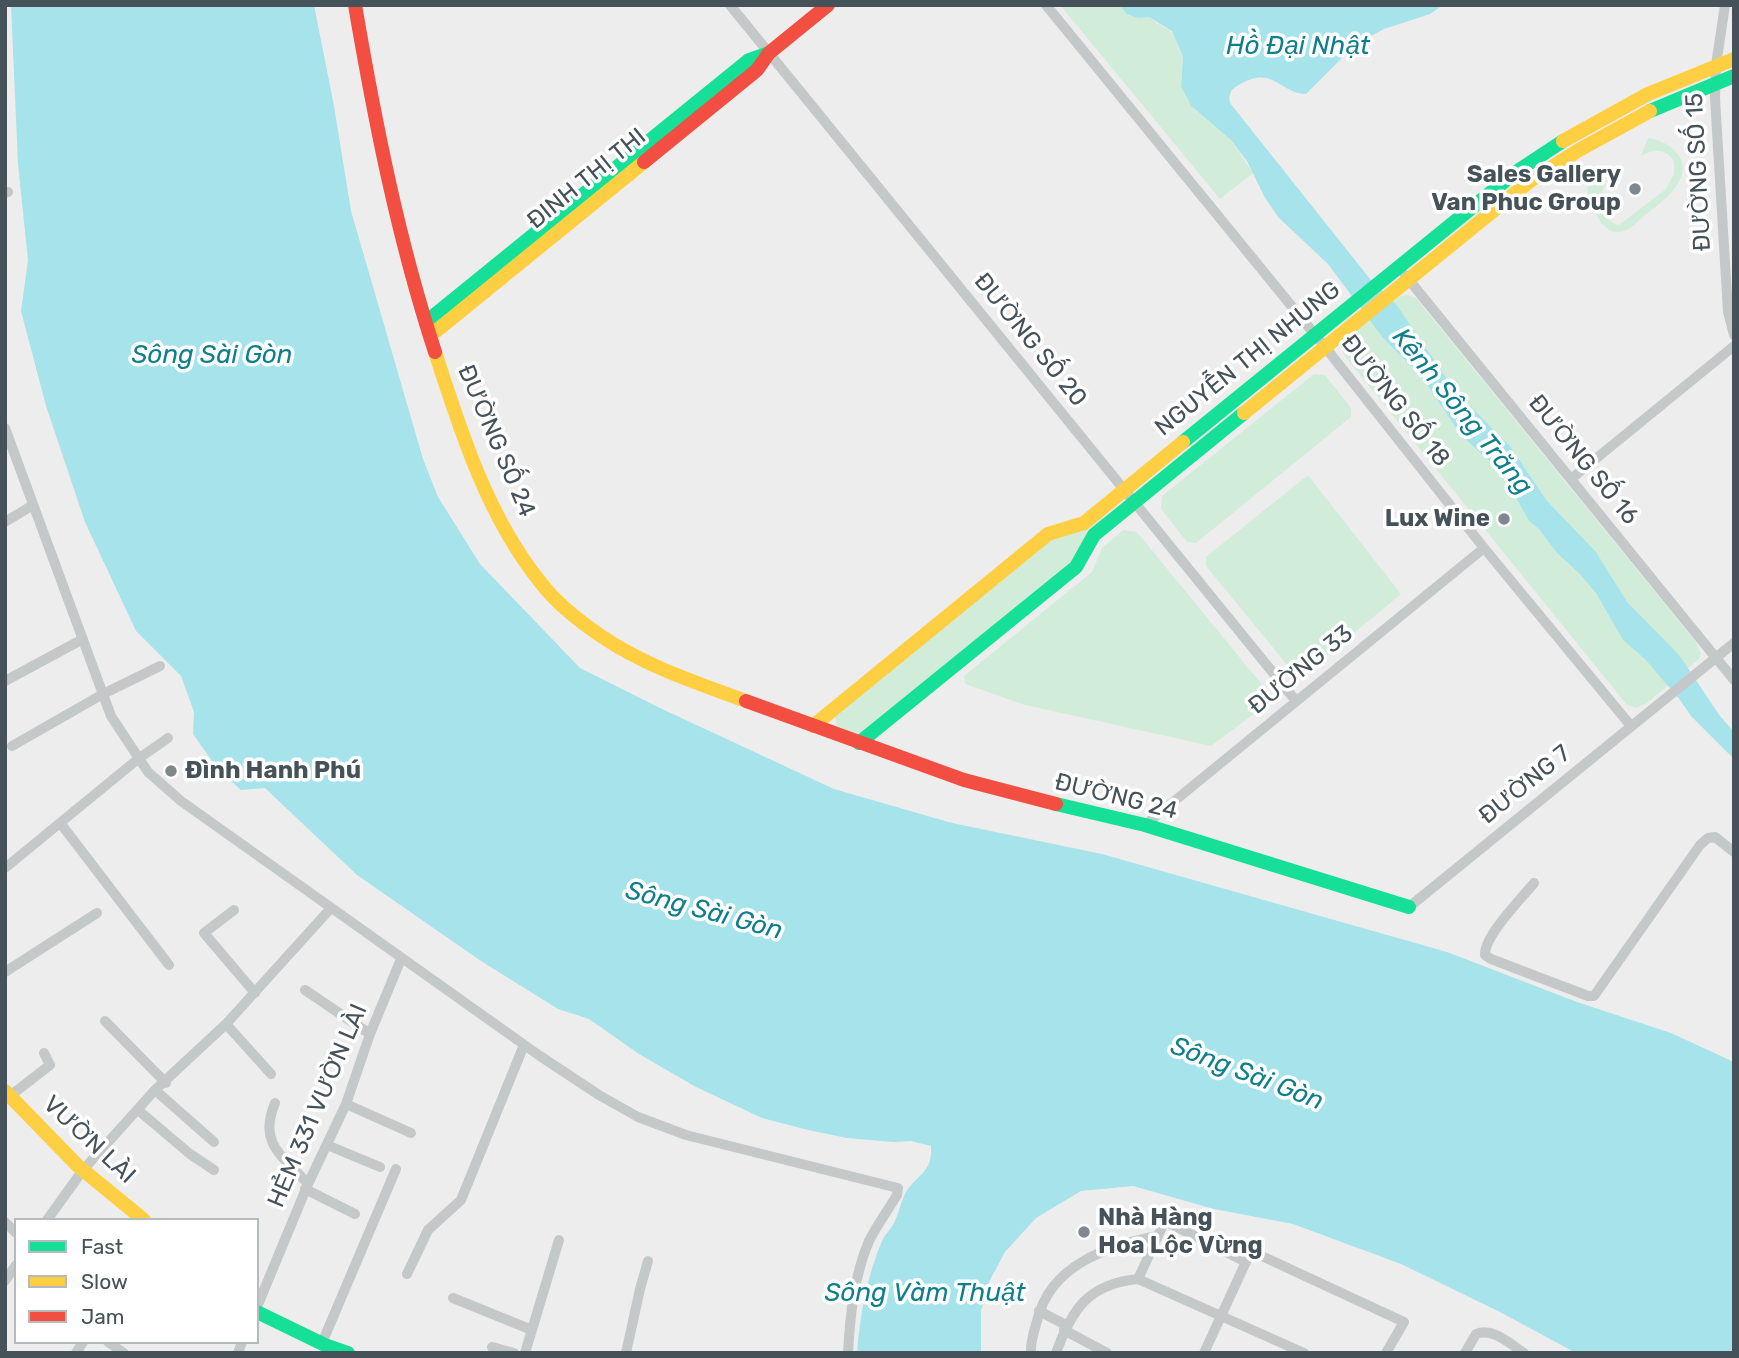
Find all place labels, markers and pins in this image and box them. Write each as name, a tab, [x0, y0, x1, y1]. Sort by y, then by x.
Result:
place label: Sales Gallery Van Phuc Group	[1431, 161, 1621, 217]
marker: Sales Gallery Van Phuc Group	[1627, 181, 1643, 197]
place label: Lux Wine	[1385, 505, 1490, 533]
marker: Lux Wine	[1496, 511, 1512, 527]
place label: Đình Hanh Phú	[185, 757, 361, 785]
marker: Đình Hanh Phú	[163, 763, 179, 779]
place label: Nhà Hàng Hoa Lộc Vừng	[1098, 1204, 1263, 1260]
marker: Nhà Hàng Hoa Lộc Vừng	[1076, 1224, 1092, 1240]

